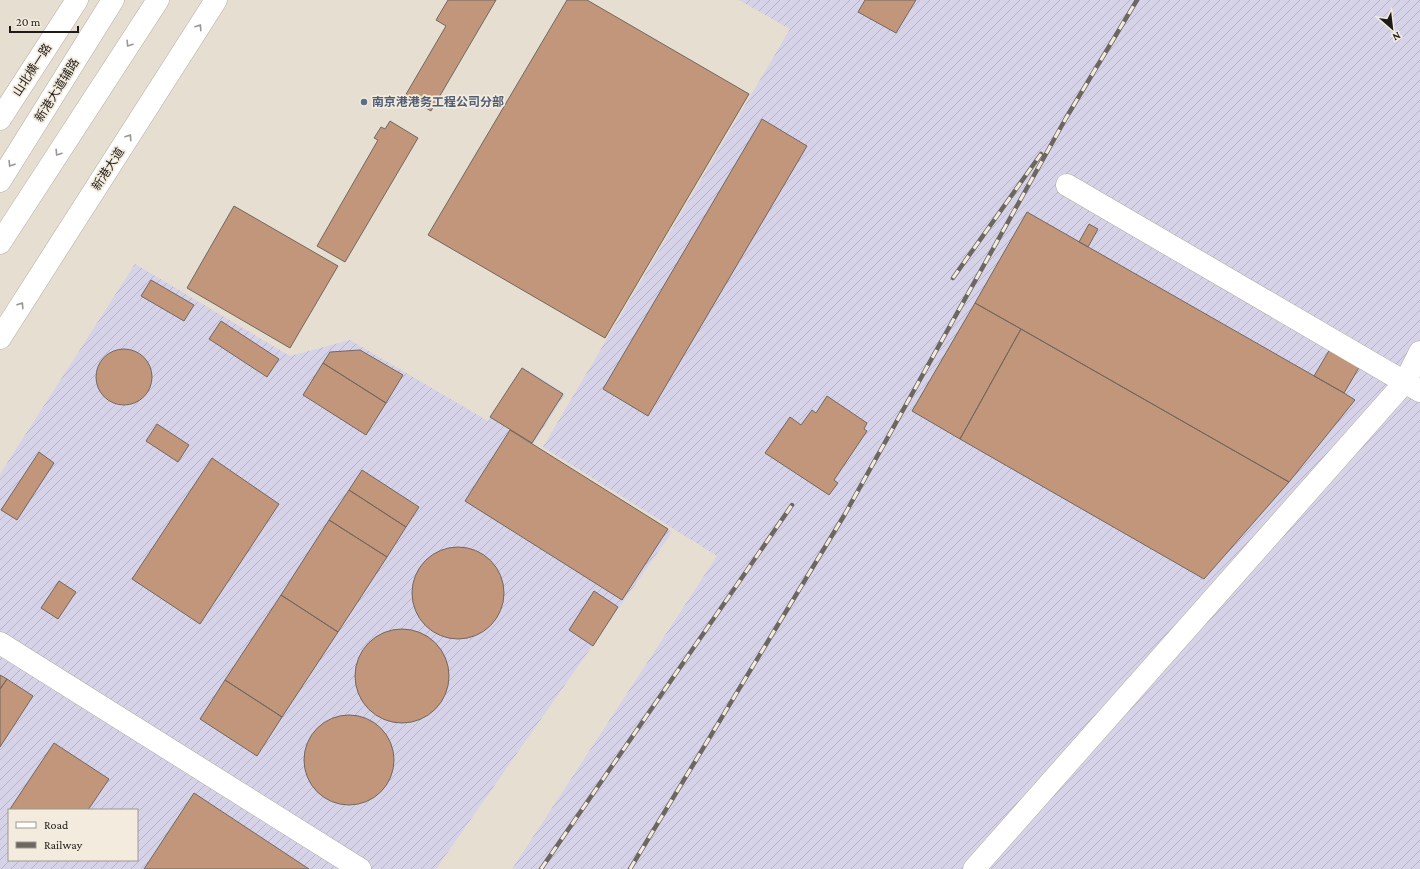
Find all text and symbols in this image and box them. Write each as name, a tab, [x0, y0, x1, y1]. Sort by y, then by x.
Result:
scale bar	[10, 8, 78, 34]
north arrow	[1372, 8, 1412, 48]
text: 20 m	[16, 15, 41, 29]
one-way arrow	[194, 24, 201, 31]
text: N	[1390, 30, 1403, 44]
one-way arrow	[127, 40, 134, 47]
street label: 山北横一路	[10, 41, 54, 99]
street label: 新港大道辅路	[32, 56, 82, 124]
place label: 南京港港务工程公司分部	[372, 95, 504, 109]
marker: 南京港港务工程公司分部	[359, 97, 369, 107]
one-way arrow	[124, 134, 131, 141]
street label: 新港大道	[89, 145, 127, 193]
one-way arrow	[56, 149, 63, 156]
one-way arrow	[8, 160, 15, 167]
one-way arrow	[16, 302, 24, 309]
legend	[8, 809, 138, 861]
text: Road	[44, 818, 69, 832]
text: Railway	[44, 838, 83, 852]

